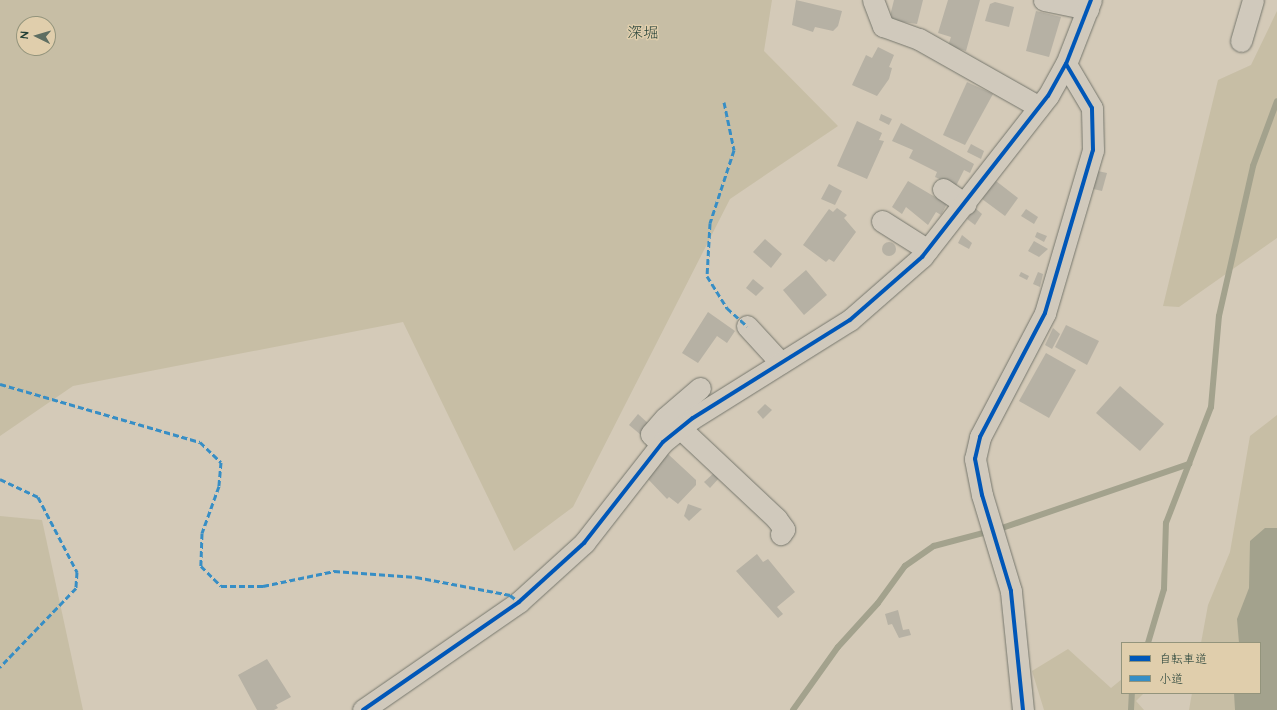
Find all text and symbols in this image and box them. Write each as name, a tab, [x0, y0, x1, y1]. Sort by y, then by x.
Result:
north arrow	[16, 16, 56, 56]
district label: 深堀	[627, 23, 659, 43]
text: N	[17, 31, 32, 39]
legend	[1121, 642, 1261, 694]
text: 自転車道	[1159, 651, 1207, 668]
text: 小道	[1159, 671, 1183, 688]

